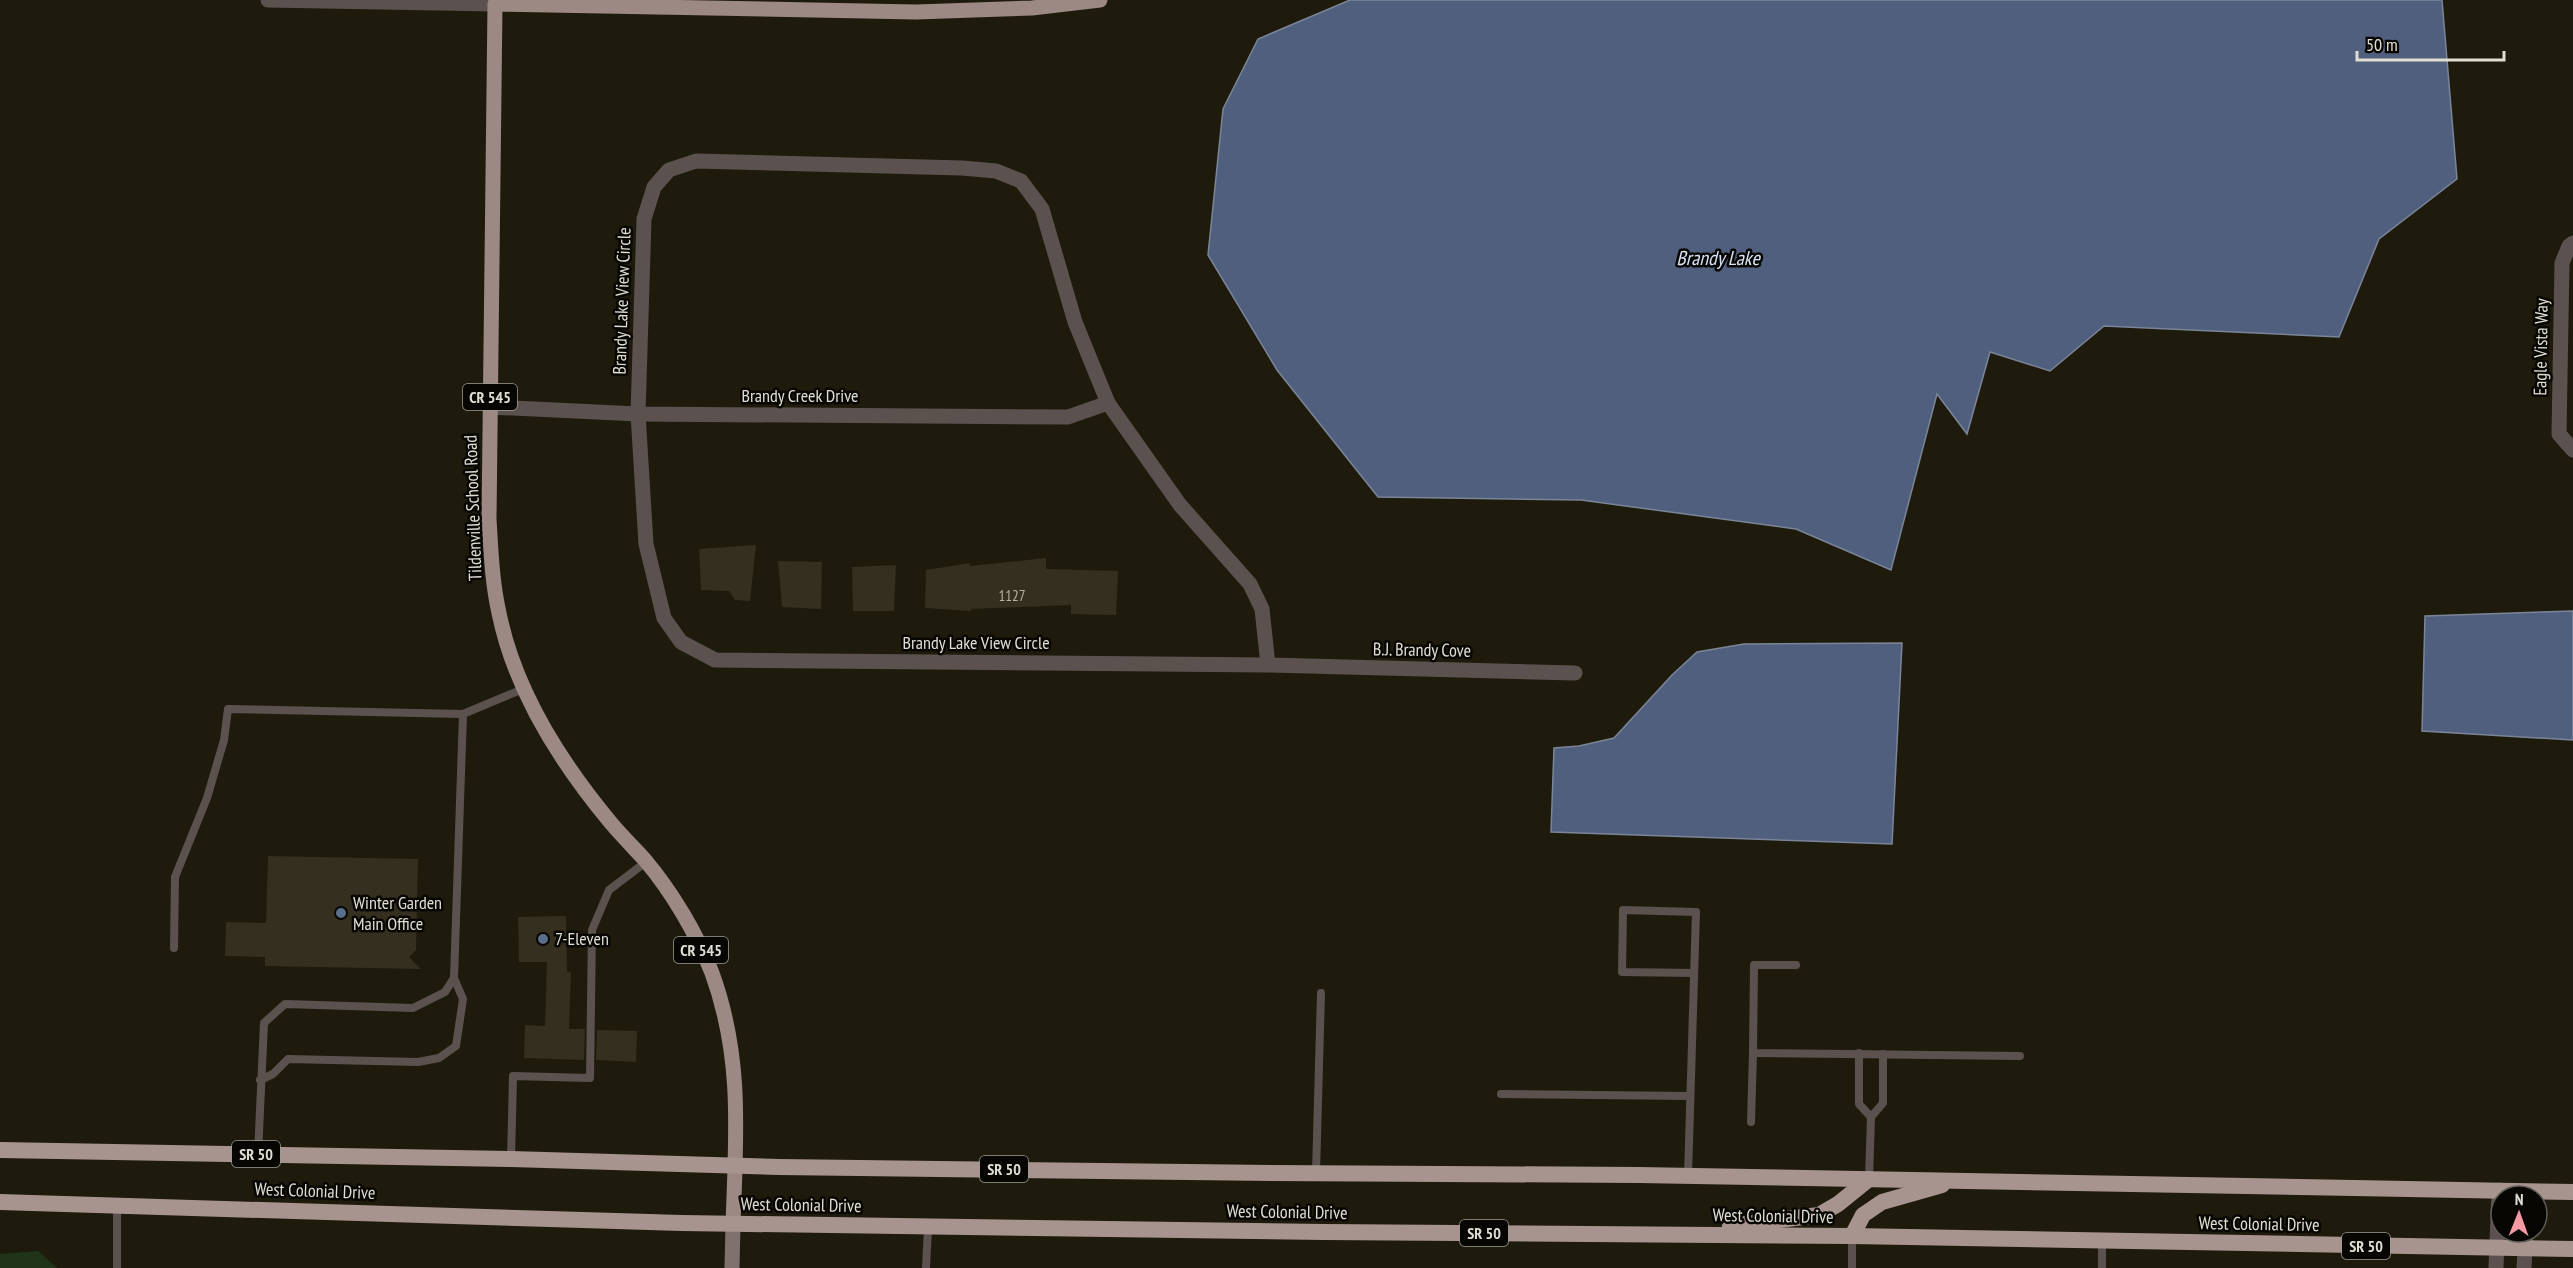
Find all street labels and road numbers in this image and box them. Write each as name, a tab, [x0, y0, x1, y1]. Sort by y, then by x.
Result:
street label: Brandy Lake View Circle	[607, 227, 636, 375]
street label: Eagle Vista Way	[2528, 298, 2553, 396]
road number: CR 545	[463, 384, 517, 410]
street label: Brandy Creek Drive	[741, 384, 859, 407]
street label: Tildenville School Road	[458, 435, 487, 581]
street label: Brandy Lake View Circle	[902, 631, 1050, 654]
street label: B.J. Brandy Cove	[1373, 637, 1471, 662]
road number: CR 545	[674, 937, 728, 963]
road number: SR 50	[232, 1141, 280, 1167]
road number: SR 50	[980, 1156, 1028, 1182]
street label: West Colonial Drive	[254, 1177, 376, 1204]
street label: West Colonial Drive	[740, 1192, 862, 1217]
street label: West Colonial Drive	[1226, 1199, 1348, 1224]
street label: West Colonial Drive	[1712, 1203, 1834, 1228]
street label: West Colonial Drive	[2198, 1211, 2320, 1236]
road number: SR 50	[1460, 1220, 1508, 1246]
road number: SR 50	[2342, 1233, 2390, 1259]

